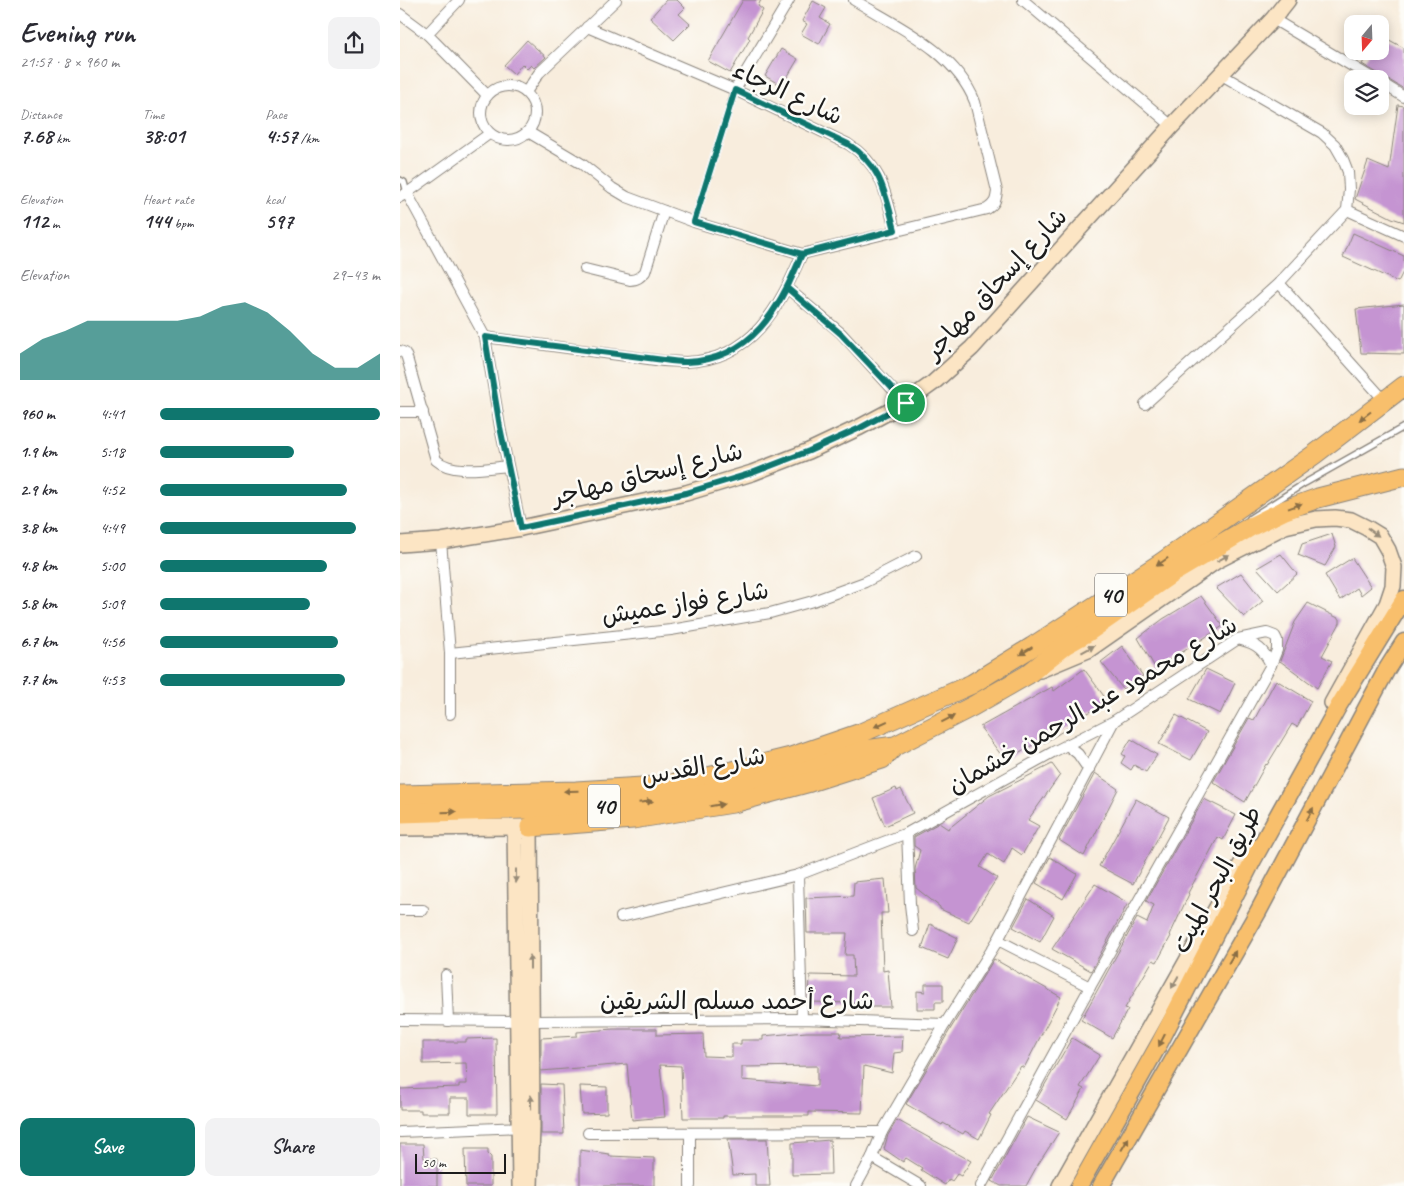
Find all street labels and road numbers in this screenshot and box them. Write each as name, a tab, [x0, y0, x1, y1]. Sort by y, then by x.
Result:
street label: شارع الرجاء	[727, 53, 848, 133]
street label: شارع إسحاق مهاجر	[916, 201, 1075, 368]
street label: شارع إسحاق مهاجر	[546, 435, 746, 515]
street label: شارع فواز عميش	[599, 574, 771, 633]
road number: 40	[1095, 574, 1127, 616]
street label: شارع محمود عبد الرحمن خشمان	[942, 609, 1244, 802]
street label: شارع القدس	[639, 739, 768, 794]
road number: 40	[588, 784, 620, 828]
street label: طريق البحر الميت	[1165, 800, 1269, 959]
street label: شارع أحمد مسلم الشريقين	[600, 985, 874, 1019]

